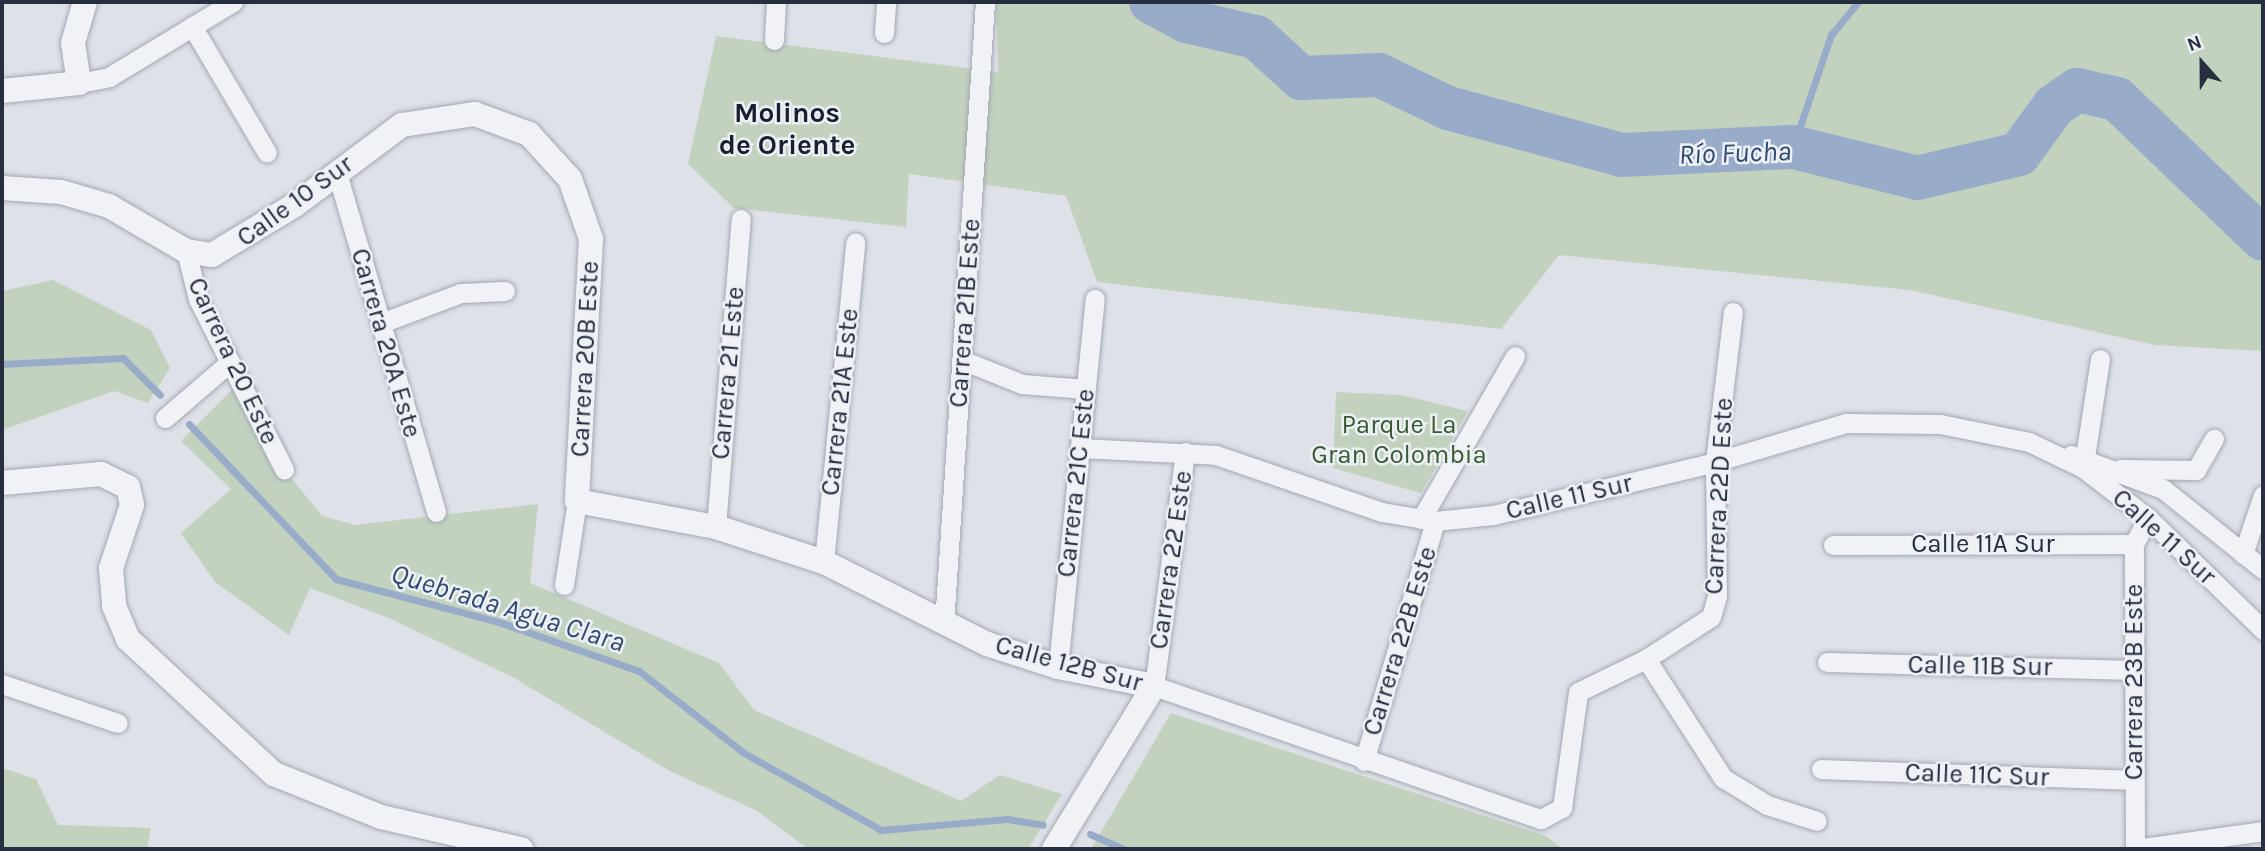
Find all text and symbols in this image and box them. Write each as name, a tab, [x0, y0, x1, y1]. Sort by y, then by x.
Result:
north arrow	[2167, 28, 2237, 98]
text: N	[2184, 31, 2205, 56]
district label: Molinos de Oriente	[719, 96, 855, 162]
water label: Río Fucha	[1678, 134, 1792, 172]
street label: Calle 10 Sur	[231, 149, 359, 253]
street label: Carrera 21B Este	[943, 217, 987, 409]
street label: Carrera 20A Este	[344, 245, 428, 441]
street label: Carrera 20B Este	[564, 260, 606, 458]
street label: Carrera 20 Este	[181, 273, 285, 449]
street label: Carrera 21 Este	[705, 285, 751, 461]
street label: Carrera 21A Este	[815, 307, 865, 497]
street label: Carrera 21C Este	[1051, 387, 1101, 579]
street label: Carrera 22D Este	[1698, 397, 1740, 595]
park label: Parque La Gran Colombia	[1311, 409, 1487, 471]
street label: Calle 11 Sur	[1503, 467, 1635, 527]
street label: Carrera 22 Este	[1143, 469, 1199, 651]
street label: Calle 11 Sur	[2106, 482, 2222, 592]
street label: Calle 11A Sur	[1911, 528, 2055, 560]
street label: Carrera 22B Este	[1356, 543, 1444, 739]
water label: Quebrada Agua Clara	[387, 556, 629, 660]
street label: Carrera 23B Este	[2118, 584, 2150, 780]
street label: Calle 12B Sur	[992, 629, 1146, 699]
street label: Calle 11B Sur	[1907, 649, 2053, 683]
street label: Calle 11C Sur	[1904, 757, 2050, 793]

